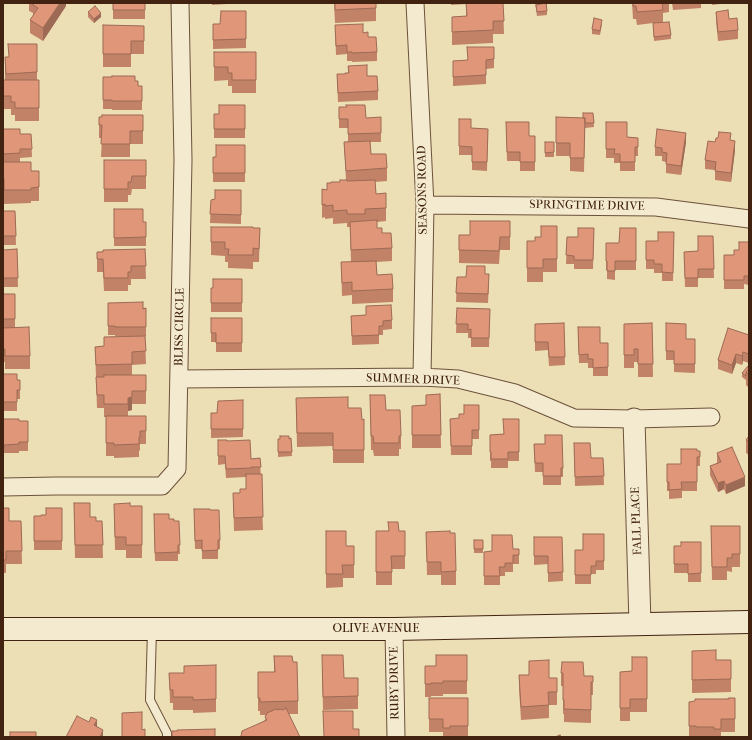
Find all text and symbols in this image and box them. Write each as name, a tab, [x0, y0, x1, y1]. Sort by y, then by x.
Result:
street label: SEASONS ROAD	[415, 145, 431, 235]
street label: SPRINGTIME DRIVE	[529, 198, 645, 214]
street label: BLISS CIRCLE	[172, 288, 188, 366]
street label: SUMMER DRIVE	[366, 371, 460, 389]
street label: FALL PLACE	[629, 486, 645, 556]
street label: OLIVE AVENUE	[333, 622, 419, 636]
street label: RUBY DRIVE	[387, 646, 403, 720]

